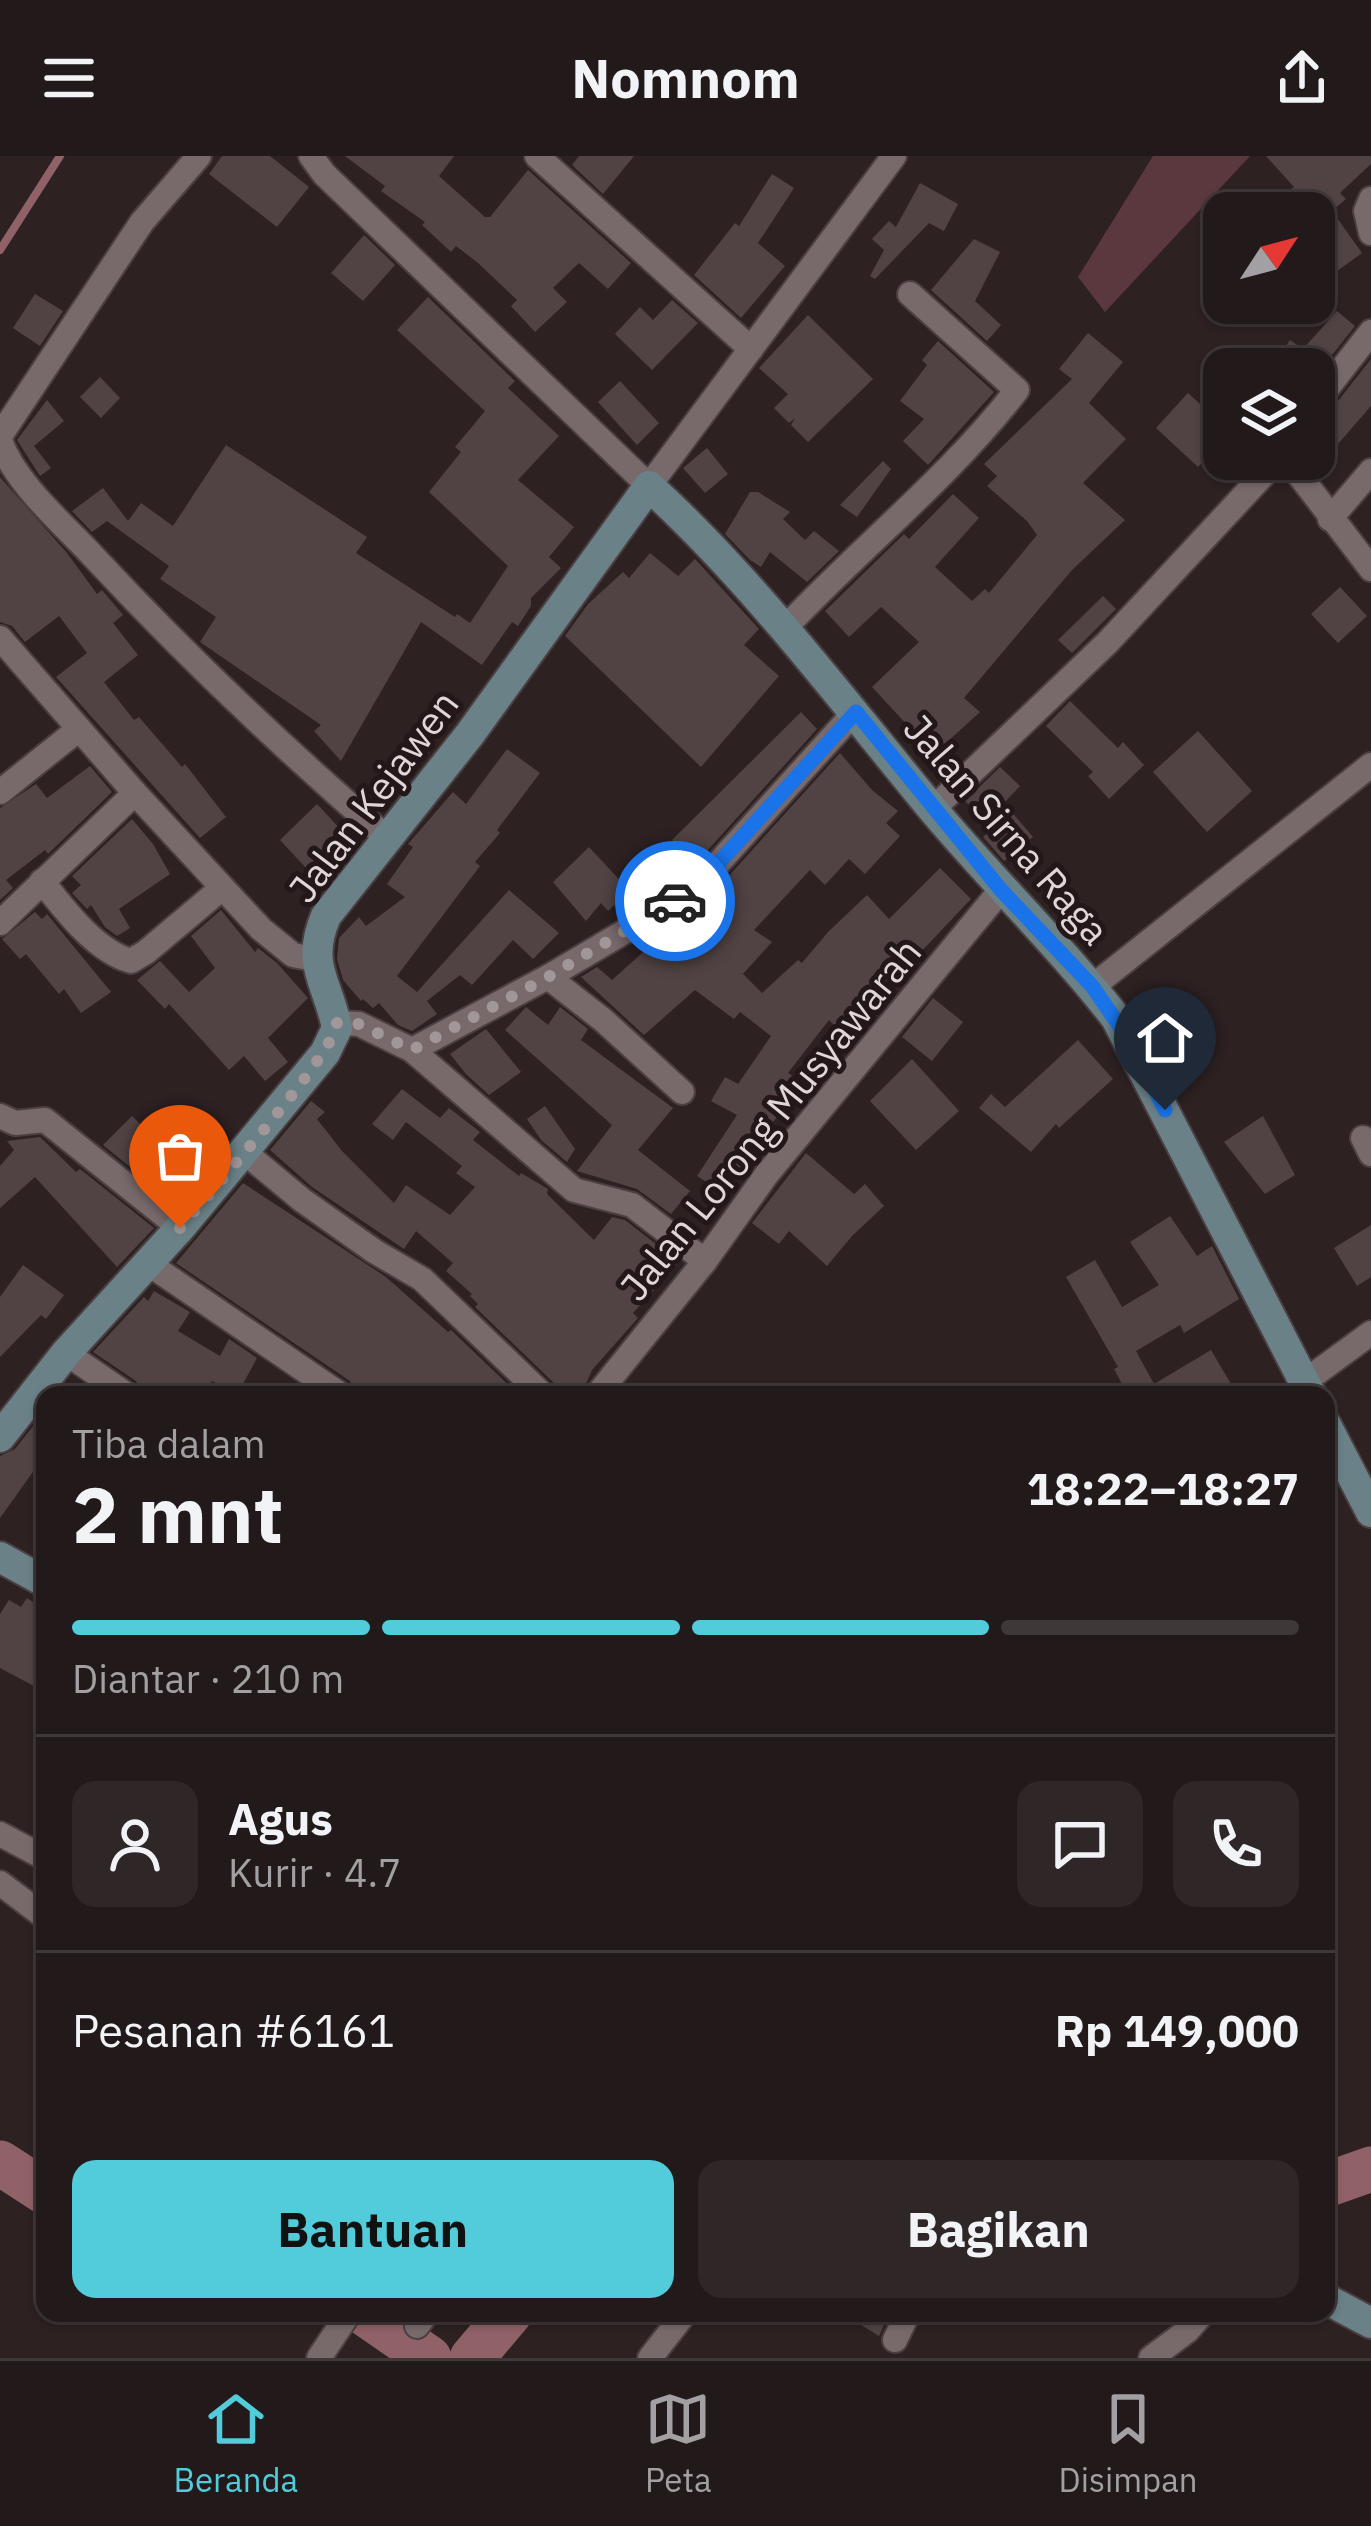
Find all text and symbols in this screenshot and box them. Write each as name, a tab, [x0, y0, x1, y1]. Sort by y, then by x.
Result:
text: Nomnom	[571, 43, 800, 113]
icon: menu	[36, 45, 102, 111]
icon: share	[1269, 45, 1335, 111]
north arrow	[1203, 192, 1335, 324]
map controls	[1203, 192, 1335, 480]
button: layers	[1203, 348, 1335, 480]
street label: Jalan Kejawen	[277, 680, 469, 912]
street label: Jalan Sirna Raga	[893, 703, 1121, 955]
courier	[615, 841, 735, 961]
icon: car	[642, 868, 708, 934]
street label: Jalan Lorong Musyawarah	[608, 927, 932, 1311]
pin	[1114, 987, 1216, 1110]
icon: home	[1132, 1005, 1198, 1071]
pin	[129, 1105, 231, 1228]
icon: bag	[147, 1123, 213, 1189]
text: Tiba dalam	[72, 1418, 266, 1469]
text: 18:22–18:27	[1027, 1459, 1299, 1517]
text: 2 mnt	[72, 1463, 283, 1564]
text: Diantar · 210 m	[72, 1653, 344, 1704]
button: person	[72, 1781, 198, 1907]
button: chat	[1017, 1781, 1143, 1907]
button: phone	[1173, 1781, 1299, 1907]
text: Agus	[228, 1789, 333, 1847]
text: Kurir · 4.7	[228, 1847, 401, 1898]
text: Pesanan #6161	[72, 2001, 395, 2059]
text: Rp 149,000	[1055, 2001, 1299, 2059]
button: Bantuan	[72, 2160, 674, 2298]
button: Bagikan	[698, 2160, 1299, 2298]
tab: Beranda	[173, 2386, 298, 2501]
tab: Peta	[645, 2386, 712, 2501]
tab: Disimpan	[1059, 2386, 1198, 2501]

